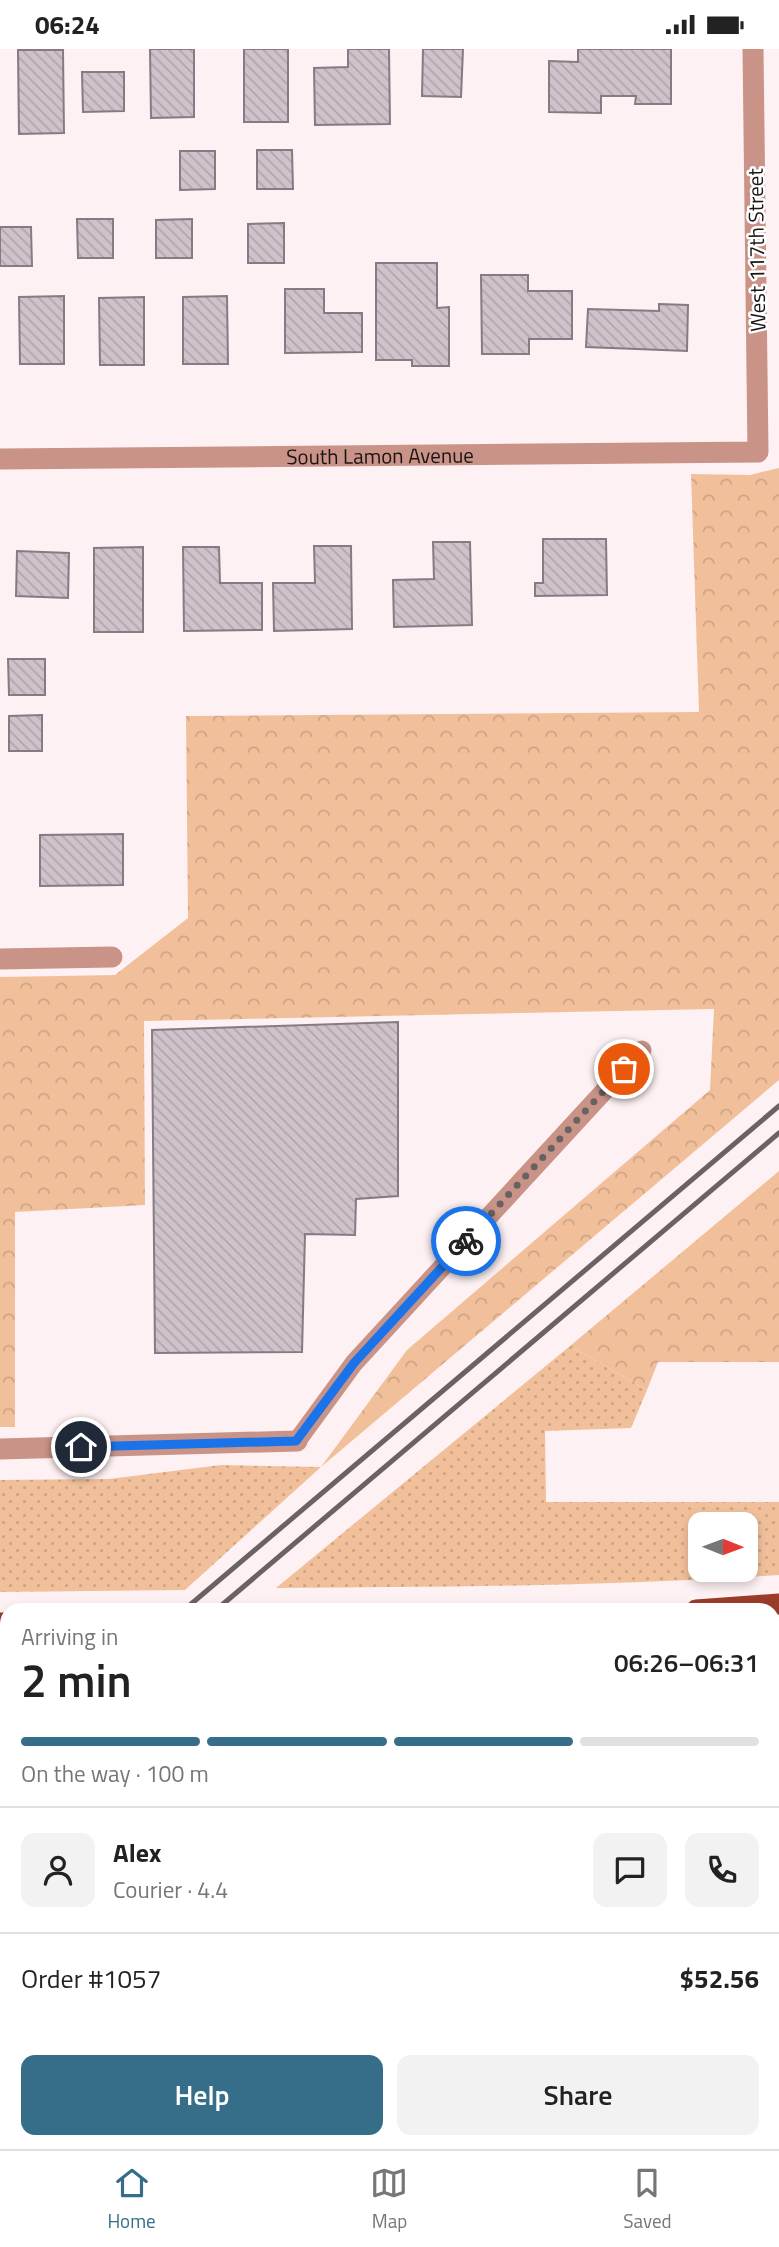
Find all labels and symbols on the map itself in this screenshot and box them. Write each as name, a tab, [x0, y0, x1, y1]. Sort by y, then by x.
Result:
street label: West 117th Street	[739, 167, 773, 332]
street label: South Lamon Avenue	[286, 439, 474, 472]
pin	[594, 1039, 654, 1099]
courier	[431, 1206, 501, 1276]
pin	[51, 1417, 111, 1477]
north arrow	[688, 1512, 758, 1582]

